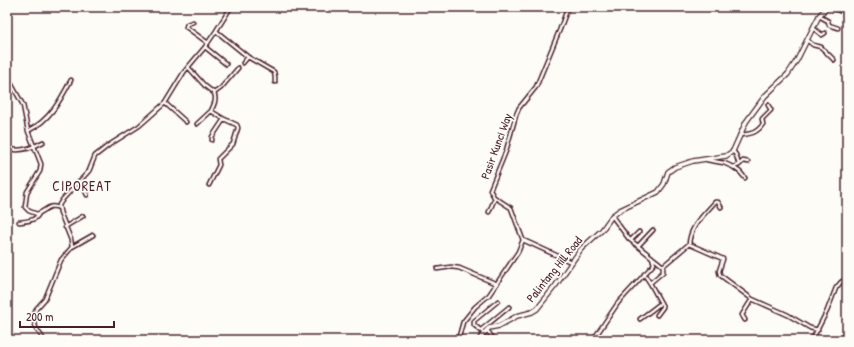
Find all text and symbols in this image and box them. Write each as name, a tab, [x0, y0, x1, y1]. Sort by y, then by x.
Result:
street label: Pasir Kunci Way	[476, 111, 516, 181]
district label: CIPOREAT	[52, 176, 112, 195]
street label: Palintang Hill Road	[522, 232, 586, 305]
scale bar	[20, 303, 114, 329]
text: 200 m	[26, 308, 53, 325]

